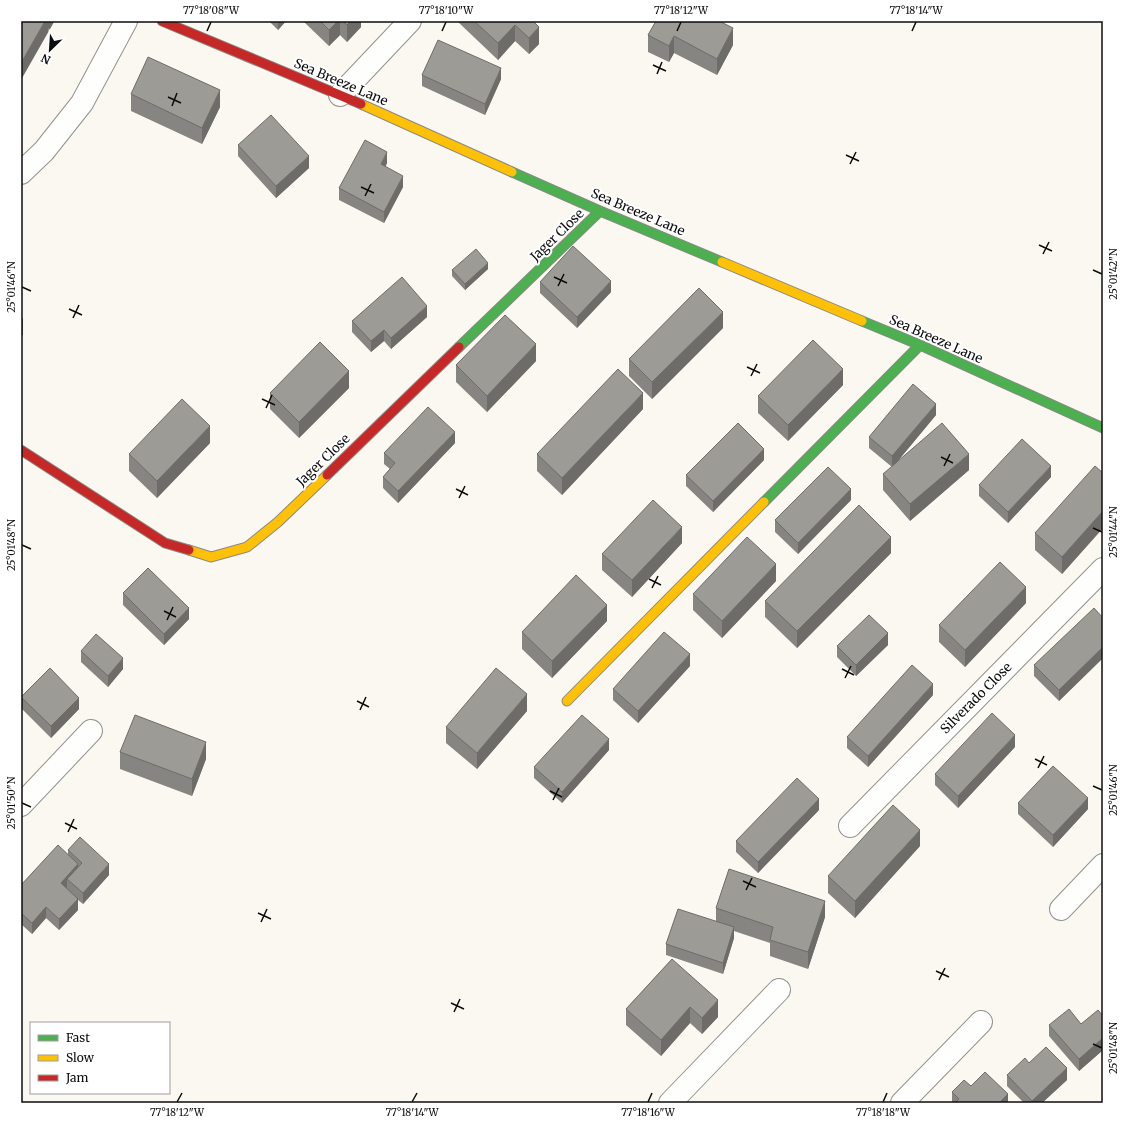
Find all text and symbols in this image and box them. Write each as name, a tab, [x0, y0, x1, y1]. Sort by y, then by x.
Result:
text: 77°18'08"W	[183, 4, 240, 17]
text: 77°18'10"W	[419, 4, 474, 17]
text: 77°18'12"W	[654, 4, 709, 17]
text: 77°18'14"W	[889, 4, 944, 17]
north arrow	[30, 30, 70, 70]
text: N	[39, 51, 53, 67]
street label: Sea Breeze Lane	[291, 55, 391, 110]
street label: Sea Breeze Lane	[588, 185, 688, 240]
street label: Jager Close	[526, 205, 588, 265]
text: 25°01'42"N	[1107, 248, 1120, 300]
text: 25°01'46"N	[5, 261, 18, 313]
street label: Sea Breeze Lane	[887, 311, 986, 367]
street label: Jager Close	[292, 430, 354, 490]
text: 25°01'44"N	[1107, 506, 1120, 558]
text: 25°01'48"N	[5, 519, 18, 571]
street label: Silverado Close	[937, 659, 1015, 737]
text: 25°01'46"N	[1107, 764, 1120, 816]
text: 25°01'50"N	[5, 776, 18, 829]
legend	[30, 1022, 170, 1094]
text: 25°01'48"N	[1107, 1022, 1120, 1074]
text: Fast	[66, 1030, 90, 1045]
text: Slow	[66, 1050, 95, 1065]
text: Jam	[65, 1070, 89, 1085]
text: 77°18'12"W	[150, 1106, 205, 1119]
text: 77°18'14"W	[385, 1106, 440, 1119]
text: 77°18'16"W	[621, 1106, 676, 1119]
text: 77°18'18"W	[856, 1106, 911, 1119]

